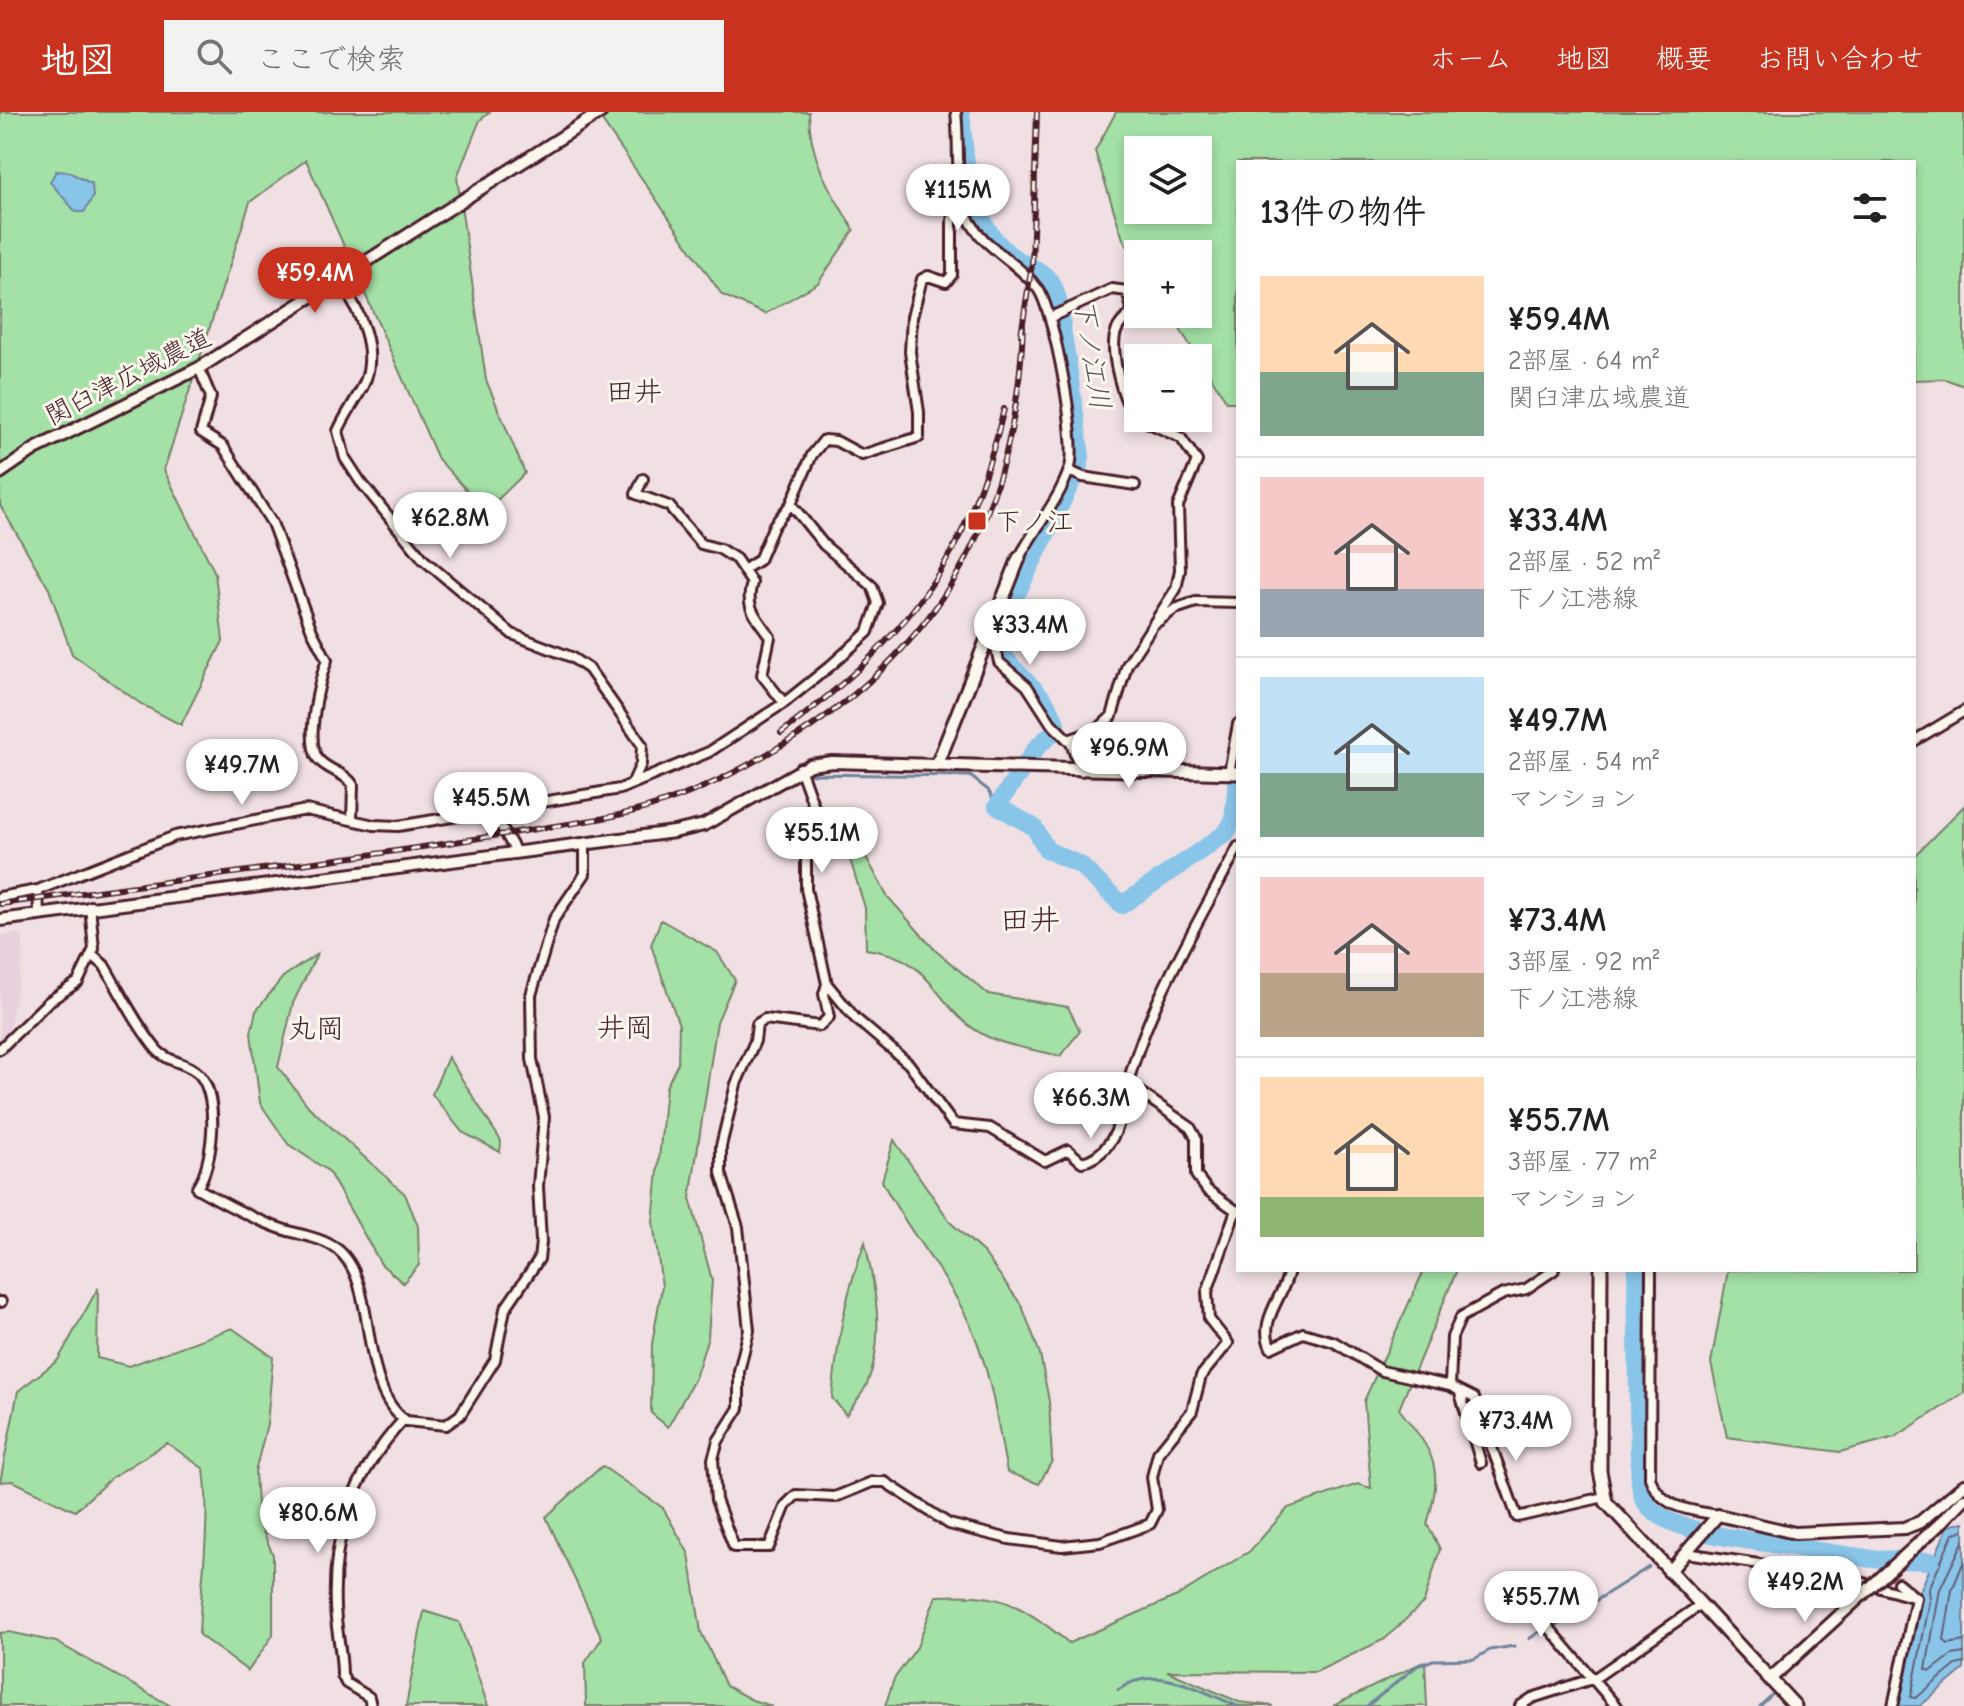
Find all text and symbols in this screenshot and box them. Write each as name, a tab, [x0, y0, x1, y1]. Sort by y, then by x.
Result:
search box	[164, 20, 724, 92]
icon: search	[192, 34, 236, 78]
text: 地図	[40, 39, 116, 83]
text: ここで検索	[256, 42, 406, 77]
text: ホーム	[1429, 43, 1512, 75]
text: 地図	[1556, 43, 1612, 75]
text: 概要	[1656, 43, 1712, 75]
text: お問い合わせ	[1756, 43, 1924, 75]
map controls	[1124, 136, 1212, 432]
button: layers	[1124, 136, 1212, 224]
pin: ¥115M	[902, 164, 1014, 232]
text: ¥115M	[924, 175, 992, 205]
icon: filters	[1848, 186, 1892, 230]
text: 13件の物件	[1260, 192, 1426, 232]
button: +	[1124, 240, 1212, 328]
pin: ¥59.4M	[250, 247, 380, 315]
text: ¥59.4M	[276, 258, 354, 288]
water label: 下ノ江川	[1067, 296, 1117, 412]
text: ¥59.4M	[1508, 299, 1610, 339]
icon: home	[1324, 308, 1420, 404]
street label: 関臼津広域農道	[41, 322, 216, 432]
button: −	[1124, 344, 1212, 432]
text: 2部屋 · 64 m²	[1508, 346, 1659, 376]
district label: 田井	[606, 376, 662, 408]
text: 関臼津広域農道	[1508, 383, 1690, 413]
pin: ¥62.8M	[385, 492, 515, 560]
text: ¥33.4M	[1508, 500, 1608, 540]
text: ¥62.8M	[411, 503, 489, 533]
place label: 下ノ江	[995, 507, 1073, 537]
icon: home	[1324, 509, 1420, 605]
marker: 下ノ江	[966, 510, 988, 532]
text: 2部屋 · 52 m²	[1508, 547, 1660, 577]
text: 下ノ江港線	[1508, 584, 1638, 614]
pin: ¥33.4M	[965, 599, 1095, 667]
text: ¥33.4M	[992, 610, 1068, 640]
text: ¥49.7M	[1508, 700, 1607, 740]
icon: home	[1324, 709, 1420, 805]
pin: ¥96.9M	[1064, 722, 1194, 790]
text: ¥96.9M	[1089, 733, 1169, 763]
pin: ¥49.7M	[177, 739, 307, 807]
text: 2部屋 · 54 m²	[1508, 747, 1659, 777]
text: ¥49.7M	[204, 750, 280, 780]
pin: ¥45.5M	[426, 772, 556, 840]
text: ¥45.5M	[452, 783, 530, 813]
text: マンション	[1508, 784, 1637, 814]
pin: ¥55.1M	[757, 807, 887, 875]
text: ¥55.1M	[784, 818, 860, 848]
text: ¥73.4M	[1508, 900, 1606, 940]
district label: 田井	[1000, 903, 1060, 938]
icon: home	[1324, 909, 1420, 1005]
text: 3部屋 · 92 m²	[1508, 947, 1659, 977]
text: 下ノ江港線	[1508, 984, 1638, 1014]
district label: 井岡	[597, 1012, 653, 1044]
district label: 丸岡	[288, 1013, 344, 1045]
pin: ¥66.3M	[1026, 1072, 1156, 1140]
text: ¥66.3M	[1052, 1083, 1130, 1113]
text: ¥55.7M	[1508, 1100, 1610, 1140]
icon: home	[1324, 1109, 1420, 1205]
text: 3部屋 · 77 m²	[1508, 1147, 1656, 1177]
text: マンション	[1508, 1184, 1637, 1214]
pin: ¥73.4M	[1451, 1395, 1581, 1463]
text: ¥73.4M	[1478, 1406, 1554, 1436]
pin: ¥80.6M	[253, 1487, 383, 1555]
text: ¥80.6M	[278, 1498, 358, 1528]
pin: ¥49.2M	[1740, 1556, 1870, 1624]
text: ¥49.2M	[1766, 1567, 1844, 1597]
pin: ¥55.7M	[1476, 1571, 1606, 1639]
text: ¥55.7M	[1502, 1582, 1580, 1612]

